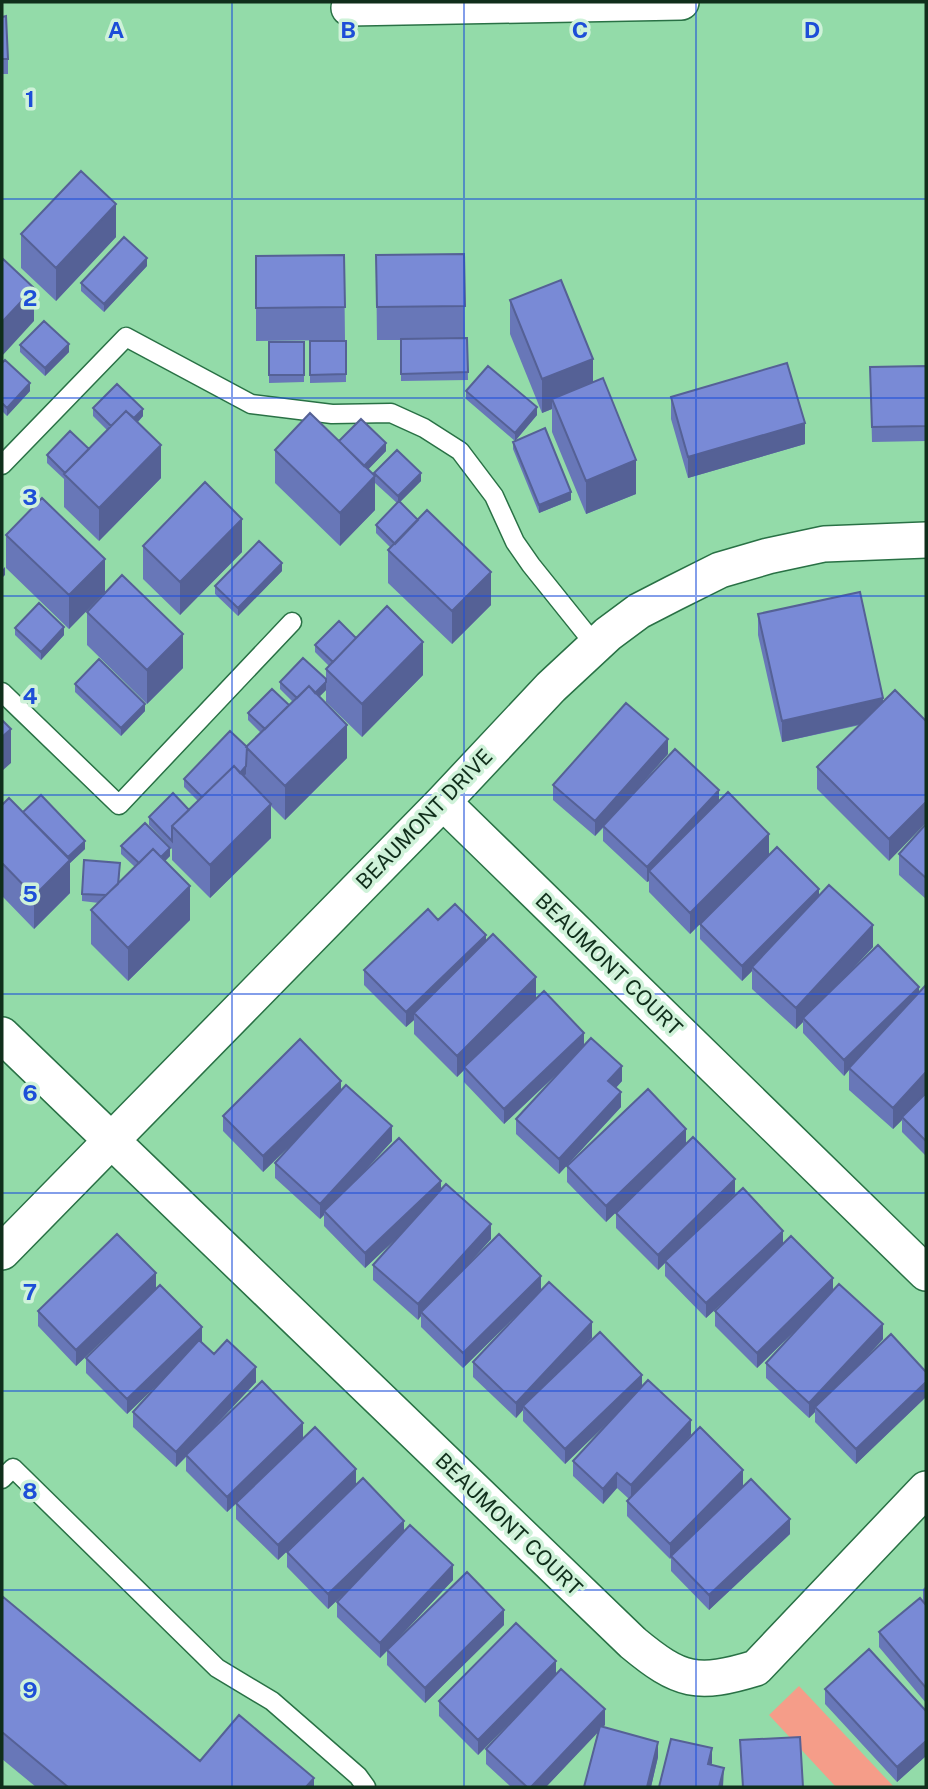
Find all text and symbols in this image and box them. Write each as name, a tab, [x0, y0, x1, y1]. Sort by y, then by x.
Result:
text: A	[108, 16, 125, 43]
text: B	[340, 16, 356, 43]
text: C	[572, 16, 588, 43]
text: D	[804, 16, 820, 43]
text: 1	[25, 85, 35, 112]
text: 2	[23, 284, 37, 311]
text: 3	[22, 483, 38, 510]
text: 4	[22, 682, 38, 709]
street label: BEAUMONT DRIVE	[351, 744, 497, 894]
text: 5	[22, 880, 38, 907]
street label: BEAUMONT COURT	[530, 888, 688, 1040]
text: 6	[22, 1079, 38, 1106]
text: 7	[23, 1278, 37, 1305]
street label: BEAUMONT COURT	[430, 1448, 588, 1600]
text: 8	[22, 1477, 38, 1504]
text: 9	[22, 1676, 38, 1703]

